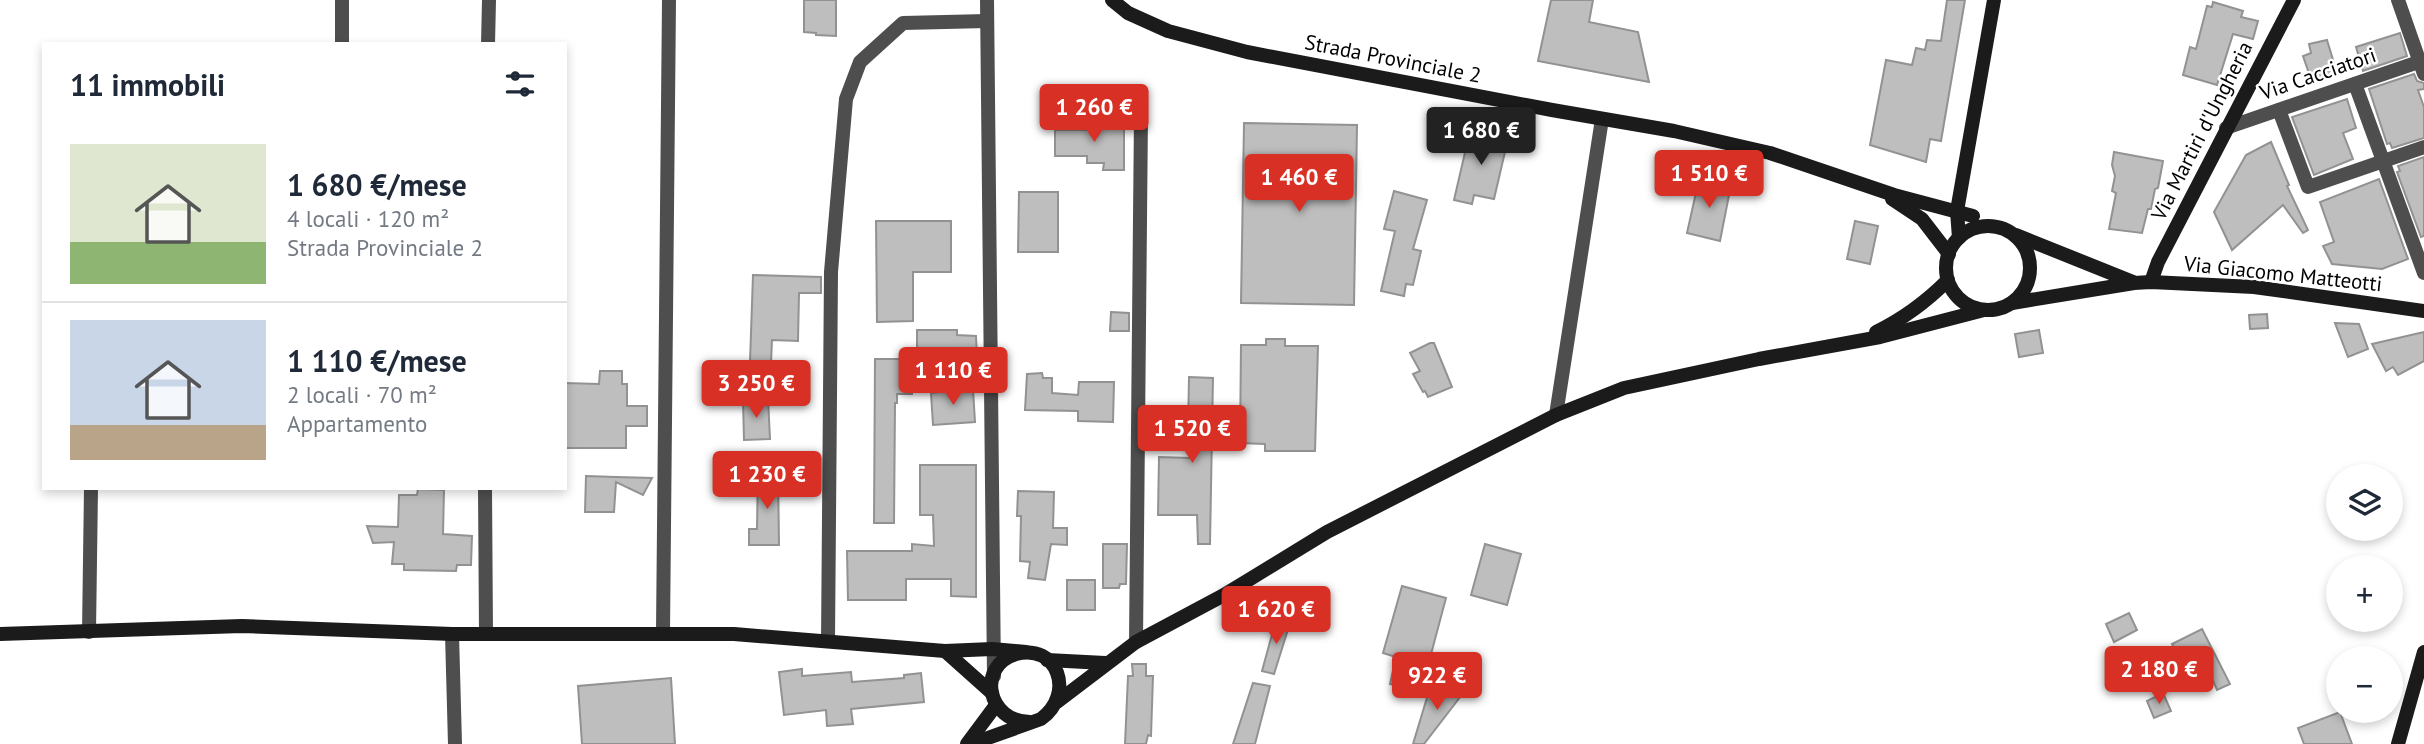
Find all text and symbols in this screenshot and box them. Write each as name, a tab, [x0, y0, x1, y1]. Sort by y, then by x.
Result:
street label: Strada Provinciale 2	[1303, 28, 1483, 89]
street label: Via Martiri d'Ungheria	[2144, 37, 2258, 226]
street label: Via Cacciatori	[2255, 41, 2379, 106]
text: 11 immobili	[70, 65, 225, 104]
icon: filters	[501, 65, 539, 103]
pin: 1 260 €	[1029, 85, 1159, 144]
text: 1 260 €	[1056, 92, 1132, 121]
pin: 1 680 €	[1416, 108, 1546, 167]
text: 1 680 €	[1443, 115, 1519, 144]
pin: 1 510 €	[1644, 150, 1774, 210]
pin: 1 460 €	[1234, 154, 1364, 214]
text: 1 510 €	[1671, 158, 1747, 187]
text: 1 460 €	[1261, 162, 1337, 191]
text: 1 680 €/mese	[287, 165, 467, 204]
icon: home	[126, 172, 210, 256]
text: 4 locali · 120 m²	[287, 204, 449, 233]
text: Strada Provinciale 2	[287, 233, 483, 262]
street label: Via Giacomo Matteotti	[2182, 250, 2384, 297]
text: 1 110 €/mese	[287, 341, 467, 380]
icon: home	[126, 348, 210, 432]
pin: 1 110 €	[888, 348, 1018, 407]
text: 1 110 €	[915, 355, 991, 384]
pin: 3 250 €	[691, 360, 821, 420]
text: 3 250 €	[718, 368, 794, 397]
text: 2 locali · 70 m²	[287, 380, 437, 409]
pin: 1 520 €	[1127, 406, 1257, 465]
text: Appartamento	[287, 409, 427, 438]
text: 1 520 €	[1154, 413, 1230, 442]
pin: 1 230 €	[702, 452, 832, 511]
text: 1 230 €	[729, 459, 805, 488]
map controls	[2326, 464, 2403, 723]
button: layers	[2326, 464, 2403, 541]
button: +	[2326, 555, 2403, 632]
pin: 1 620 €	[1211, 586, 1341, 646]
text: 1 620 €	[1238, 594, 1314, 623]
pin: 2 180 €	[2094, 646, 2224, 706]
button: −	[2326, 646, 2403, 723]
pin: 922 €	[1388, 652, 1486, 712]
text: 2 180 €	[2121, 654, 2197, 683]
text: 922 €	[1408, 660, 1466, 689]

